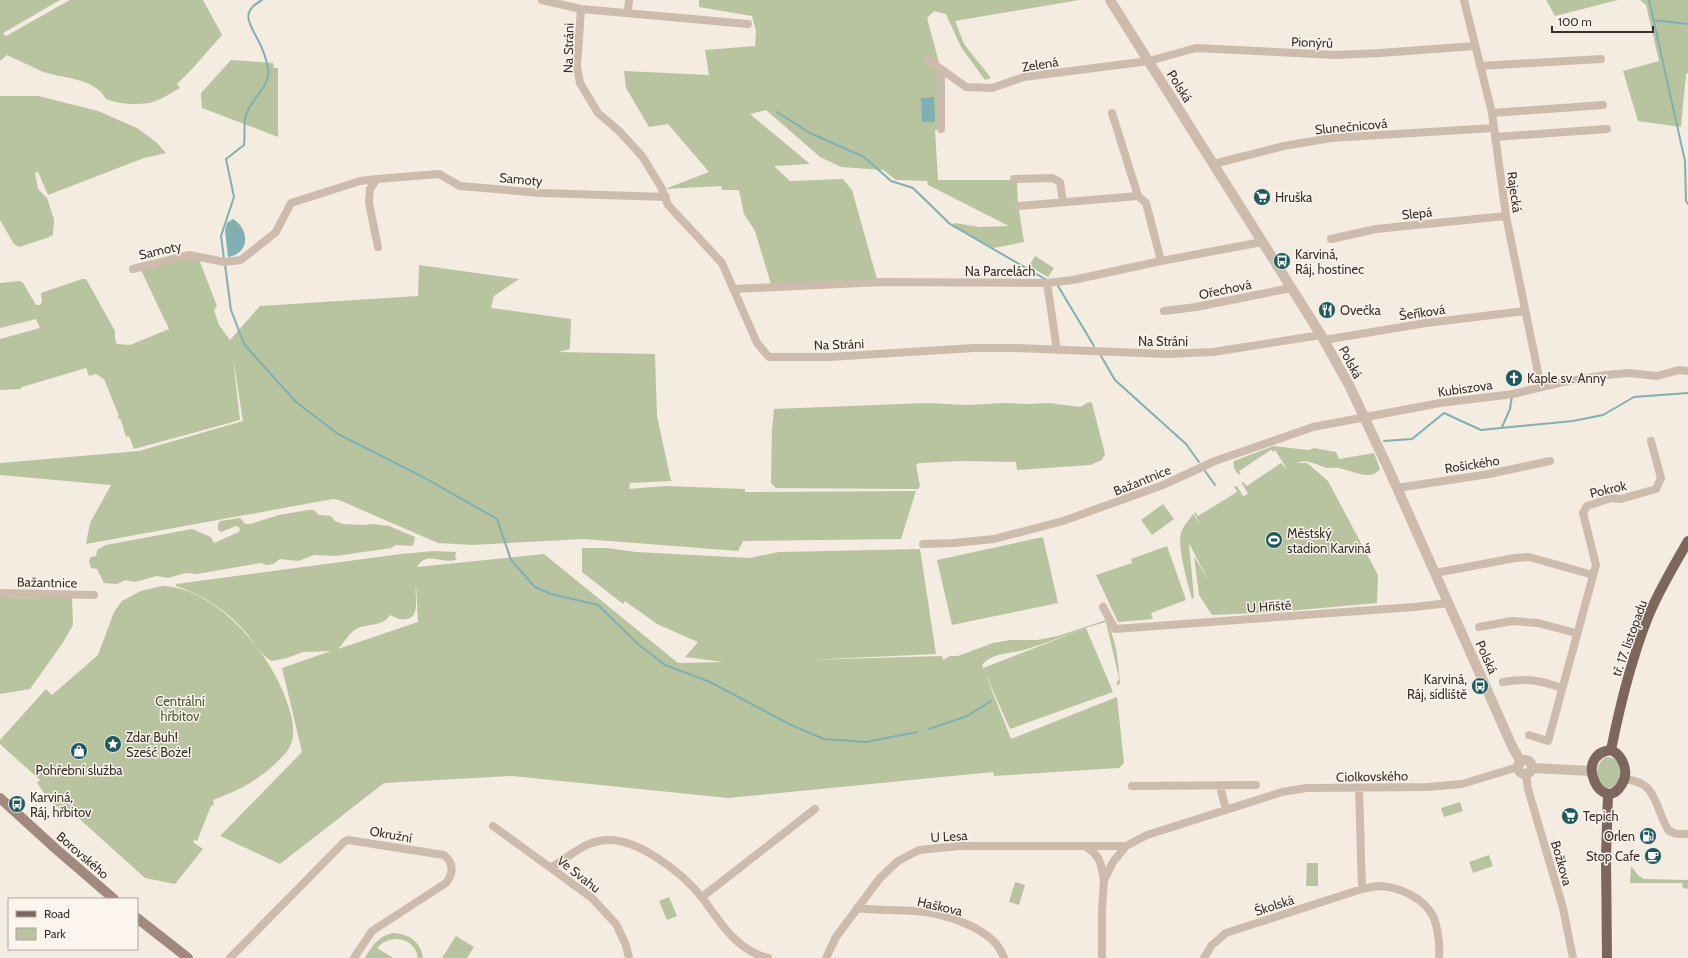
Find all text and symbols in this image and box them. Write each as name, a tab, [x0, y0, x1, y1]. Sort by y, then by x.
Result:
scale bar	[1552, 8, 1653, 34]
text: 100 m	[1558, 14, 1592, 29]
street label: Na Stráni	[560, 23, 576, 73]
street label: Pionýrů	[1291, 33, 1333, 51]
street label: Zelená	[1021, 53, 1060, 75]
street label: Polská	[1164, 67, 1196, 106]
street label: Slunečnicová	[1314, 115, 1389, 137]
street label: Samoty	[499, 169, 544, 189]
street label: Rajecká	[1503, 170, 1526, 214]
supermarket icon: Hruška	[1252, 187, 1272, 207]
place label: Hruška	[1275, 189, 1313, 205]
street label: Slepá	[1401, 203, 1434, 223]
street label: Samoty	[137, 237, 183, 263]
place label: Karviná, Ráj, hostinec	[1295, 246, 1364, 278]
bus stop icon: Karviná, Ráj, hostinec	[1272, 251, 1292, 271]
street label: Na Parcelách	[965, 263, 1035, 279]
street label: Ořechová	[1197, 275, 1253, 302]
restaurant icon: Ovečka	[1317, 300, 1337, 320]
street label: Šeříková	[1398, 300, 1447, 323]
place label: Ovečka	[1340, 302, 1382, 318]
street label: Na Stráni	[1138, 333, 1188, 349]
street label: Na Stráni	[814, 335, 864, 353]
street label: Polská	[1336, 343, 1367, 382]
church icon: Kaple sv. Anny	[1504, 368, 1524, 388]
place label: Kaple sv. Anny	[1527, 370, 1607, 386]
street label: Kubiszova	[1437, 376, 1494, 400]
street label: Rošického	[1443, 452, 1501, 476]
street label: Bažantnice	[1111, 461, 1173, 499]
street label: Pokrok	[1588, 477, 1628, 501]
place label: Městský stadion Karviná	[1287, 525, 1371, 556]
sports icon: Městský stadion Karviná	[1264, 530, 1284, 550]
street label: Bažantnice	[17, 573, 78, 591]
street label: U Hřiště	[1246, 596, 1292, 616]
street label: tř. 17. listopadu	[1608, 597, 1650, 678]
street label: Polská	[1473, 638, 1502, 677]
place label: Karviná, Ráj, sídliště	[1407, 671, 1467, 703]
bus stop icon: Karviná, Ráj, sídliště	[1470, 676, 1490, 696]
park label: Centrální hřbitov	[155, 693, 205, 724]
place label: Zdar Buh! Sześć Boże!	[126, 729, 191, 760]
place icon: Zdar Buh! Sześć Boże!	[103, 734, 123, 754]
shop icon: Pohřební služba	[69, 741, 89, 761]
place label: Pohřební služba	[35, 762, 123, 778]
street label: Ciolkovského	[1336, 767, 1408, 785]
place label: Karviná, Ráj, hřbitov	[30, 789, 92, 821]
bus stop icon: Karviná, Ráj, hřbitov	[7, 794, 27, 814]
supermarket icon: Tepich	[1560, 806, 1580, 826]
place label: Tepich	[1583, 808, 1619, 824]
street label: Okružní	[369, 822, 414, 846]
fuel station icon: Orlen	[1638, 826, 1658, 846]
street label: U Lesa	[930, 827, 969, 845]
street label: Borovského	[54, 828, 112, 882]
place label: Orlen	[1604, 828, 1635, 844]
street label: Božkova	[1548, 839, 1576, 888]
cafe icon: Stop Cafe	[1643, 846, 1663, 866]
place label: Stop Cafe	[1586, 848, 1640, 864]
street label: Ve Svahu	[554, 852, 604, 896]
street label: Školská	[1252, 890, 1297, 919]
street label: Haškova	[916, 893, 965, 919]
legend	[8, 898, 138, 950]
text: Road	[44, 906, 70, 921]
text: Park	[44, 926, 66, 941]

